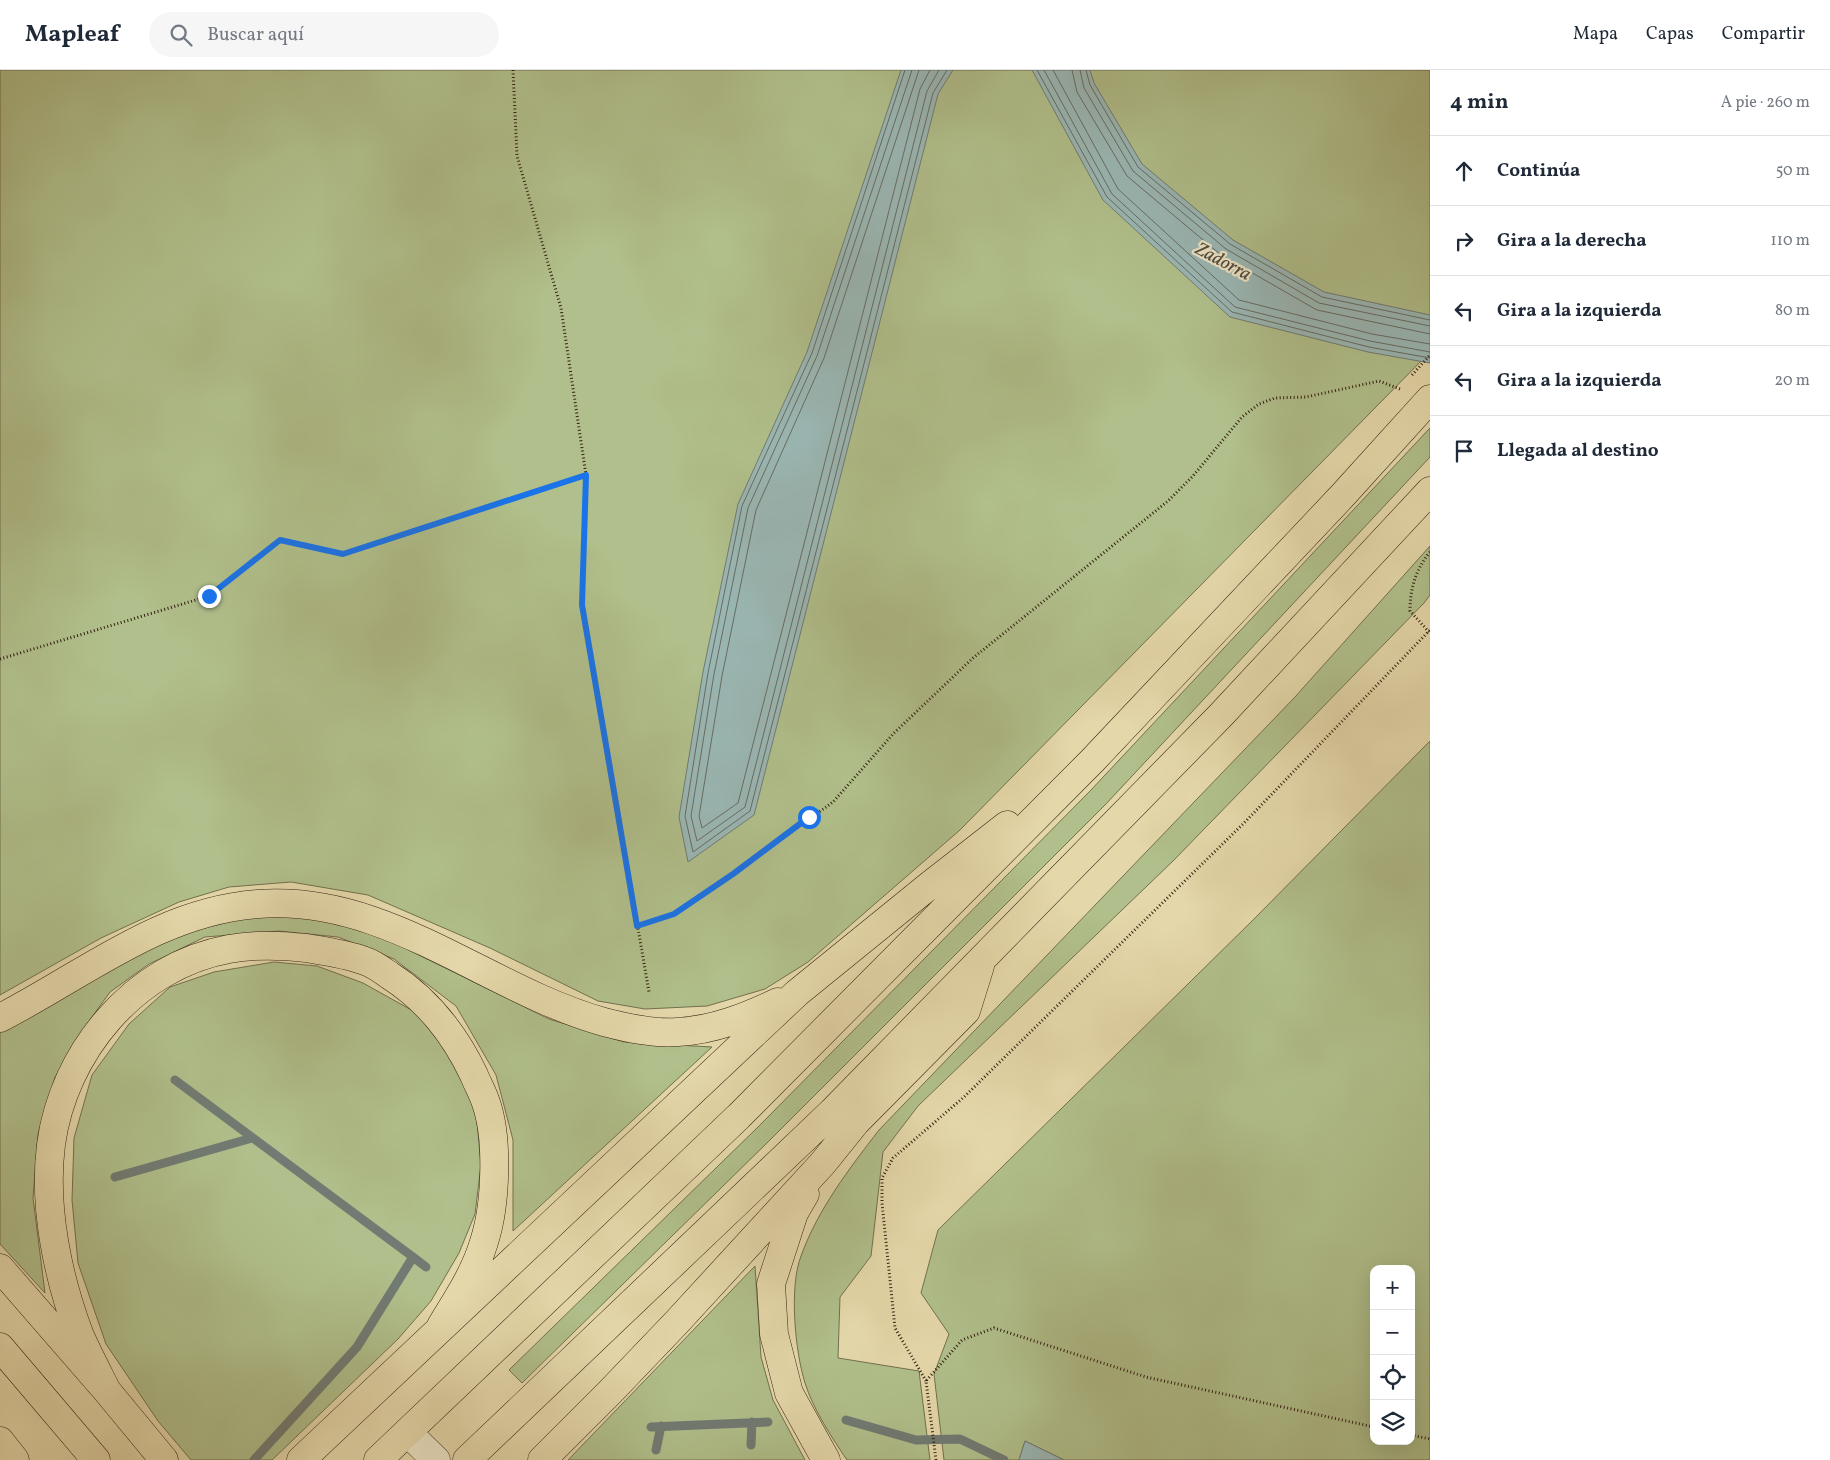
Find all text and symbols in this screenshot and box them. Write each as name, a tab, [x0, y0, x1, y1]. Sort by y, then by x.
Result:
search box	[149, 12, 499, 57]
text: Mapleaf	[25, 18, 119, 52]
icon: search	[167, 21, 195, 49]
text: Buscar aquí	[207, 22, 304, 48]
text: Mapa	[1573, 22, 1618, 47]
text: Capas	[1646, 22, 1694, 47]
text: Compartir	[1722, 22, 1805, 47]
text: 4 min	[1450, 88, 1509, 117]
text: A pie · 260 m	[1721, 92, 1810, 114]
icon: ahead	[1450, 157, 1478, 185]
text: Continúa	[1497, 158, 1580, 184]
text: 50 m	[1776, 160, 1810, 182]
icon: right	[1450, 227, 1478, 255]
text: Gira a la derecha	[1497, 228, 1647, 254]
text: 110 m	[1771, 230, 1810, 252]
water label: Zadorra	[1190, 236, 1255, 288]
icon: left	[1450, 297, 1478, 325]
text: Gira a la izquierda	[1497, 298, 1662, 324]
text: 80 m	[1775, 300, 1810, 322]
icon: left	[1450, 367, 1478, 395]
text: Gira a la izquierda	[1497, 368, 1662, 394]
text: 20 m	[1775, 370, 1810, 392]
icon: arrive	[1450, 437, 1478, 465]
text: Llegada al destino	[1497, 438, 1659, 464]
route end	[198, 585, 221, 608]
route start	[798, 806, 821, 829]
map controls	[1370, 1265, 1415, 1445]
button: +	[1370, 1265, 1415, 1310]
button: −	[1370, 1310, 1415, 1355]
button: locate	[1370, 1355, 1415, 1400]
button: layers	[1370, 1400, 1415, 1445]

